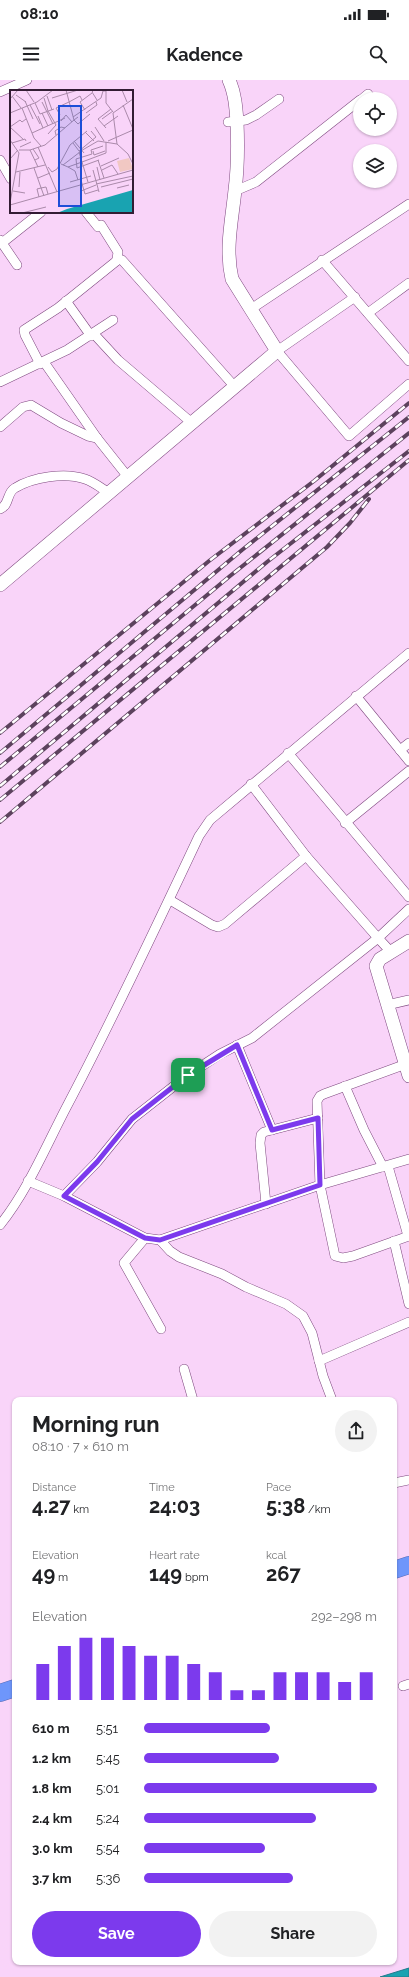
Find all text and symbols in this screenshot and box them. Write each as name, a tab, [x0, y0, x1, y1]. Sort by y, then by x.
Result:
text: 08:10	[20, 5, 59, 23]
icon: menu	[20, 43, 42, 65]
icon: search	[367, 43, 389, 65]
text: Kadence	[166, 44, 243, 65]
inset map	[10, 90, 133, 213]
map controls	[353, 92, 397, 188]
button: locate	[353, 92, 397, 136]
button: layers	[353, 144, 397, 188]
pin	[171, 1058, 205, 1092]
icon: arrive	[177, 1064, 199, 1086]
button: share	[335, 1410, 377, 1452]
text: Morning run	[32, 1411, 160, 1437]
text: 08:10 · 7 × 610 m	[32, 1439, 129, 1454]
text: Distance	[32, 1481, 76, 1494]
text: Time	[149, 1481, 175, 1494]
text: Pace	[266, 1481, 291, 1494]
text: 4.27	[32, 1494, 70, 1518]
text: 24:03	[149, 1494, 200, 1518]
text: 5:38	[266, 1494, 305, 1518]
text: km	[70, 1503, 89, 1516]
text: /km	[305, 1503, 331, 1516]
text: Elevation	[32, 1549, 79, 1562]
text: Heart rate	[149, 1549, 200, 1562]
text: kcal	[266, 1549, 287, 1562]
text: 49	[32, 1562, 55, 1586]
text: 149	[149, 1562, 182, 1586]
text: 267	[266, 1562, 301, 1586]
text: m	[55, 1571, 68, 1584]
text: bpm	[182, 1571, 209, 1584]
text: Elevation	[32, 1609, 87, 1624]
text: 292–298 m	[311, 1609, 377, 1624]
text: 610 m	[32, 1721, 70, 1736]
text: 5:51	[96, 1721, 118, 1736]
text: 1.2 km	[32, 1751, 71, 1766]
text: 5:45	[96, 1751, 120, 1766]
text: 1.8 km	[32, 1781, 72, 1796]
text: 5:01	[96, 1781, 119, 1796]
text: 2.4 km	[32, 1811, 72, 1826]
text: 5:24	[96, 1811, 119, 1826]
text: 3.0 km	[32, 1841, 73, 1856]
text: 5:54	[96, 1841, 120, 1856]
text: 3.7 km	[32, 1871, 72, 1886]
text: 5:36	[96, 1871, 120, 1886]
button: Save	[32, 1911, 201, 1957]
button: Share	[209, 1911, 377, 1957]

